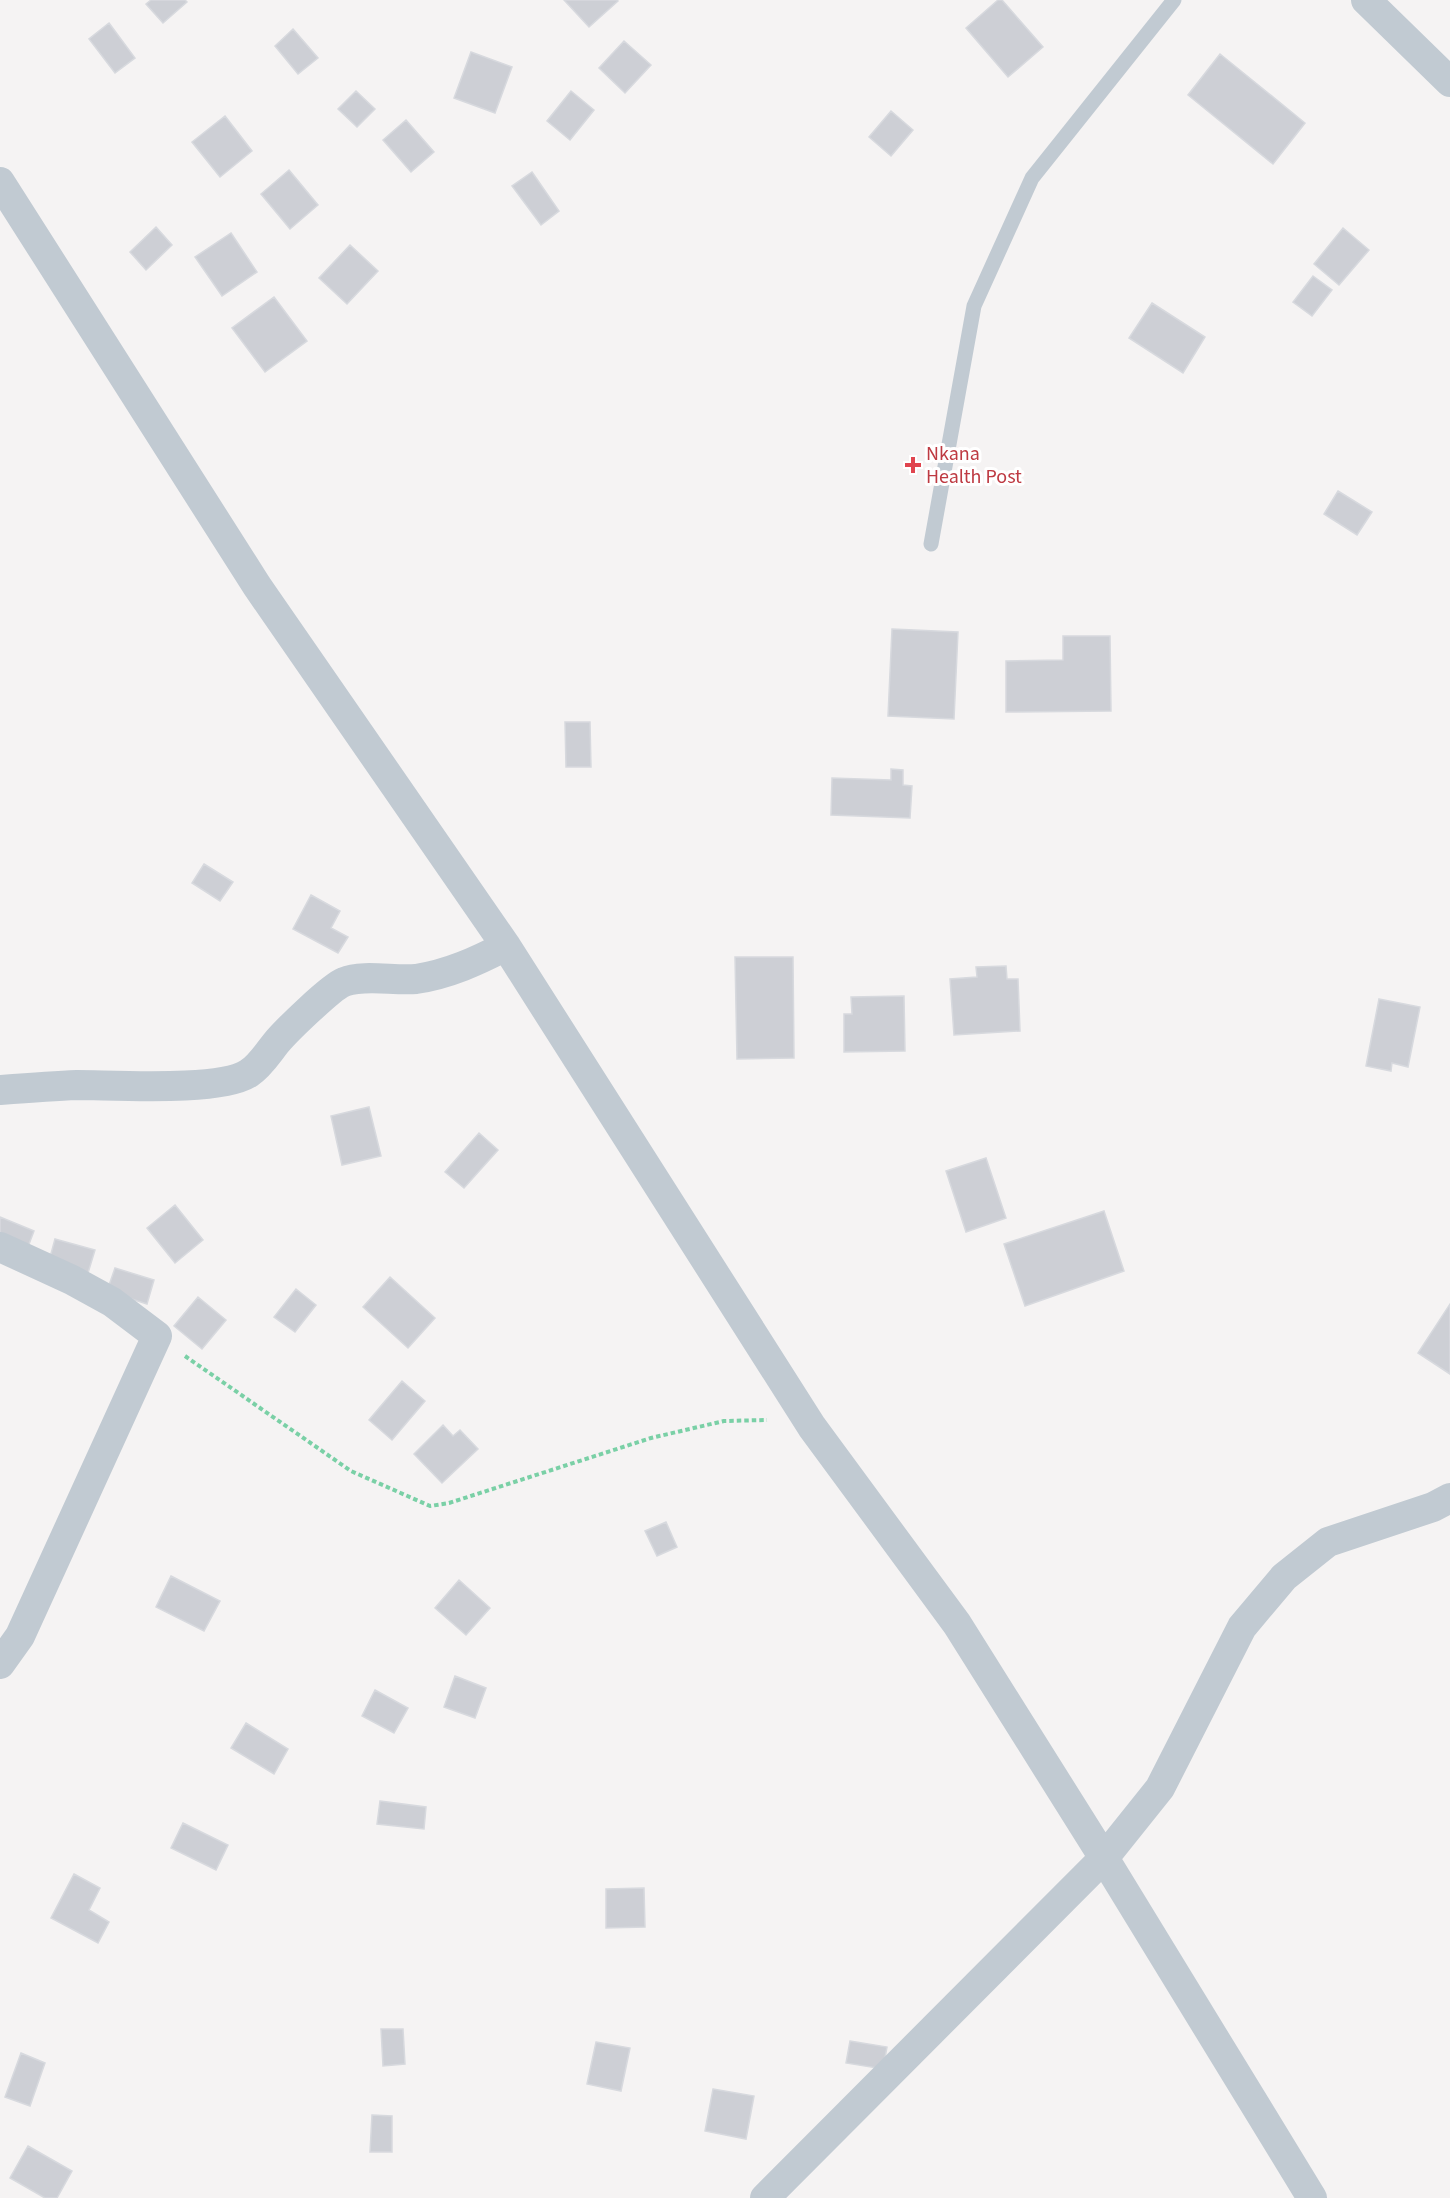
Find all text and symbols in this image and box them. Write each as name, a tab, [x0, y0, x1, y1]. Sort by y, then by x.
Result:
place label: Nkana Health Post	[926, 440, 1022, 491]
marker: Nkana Health Post	[904, 456, 922, 474]

